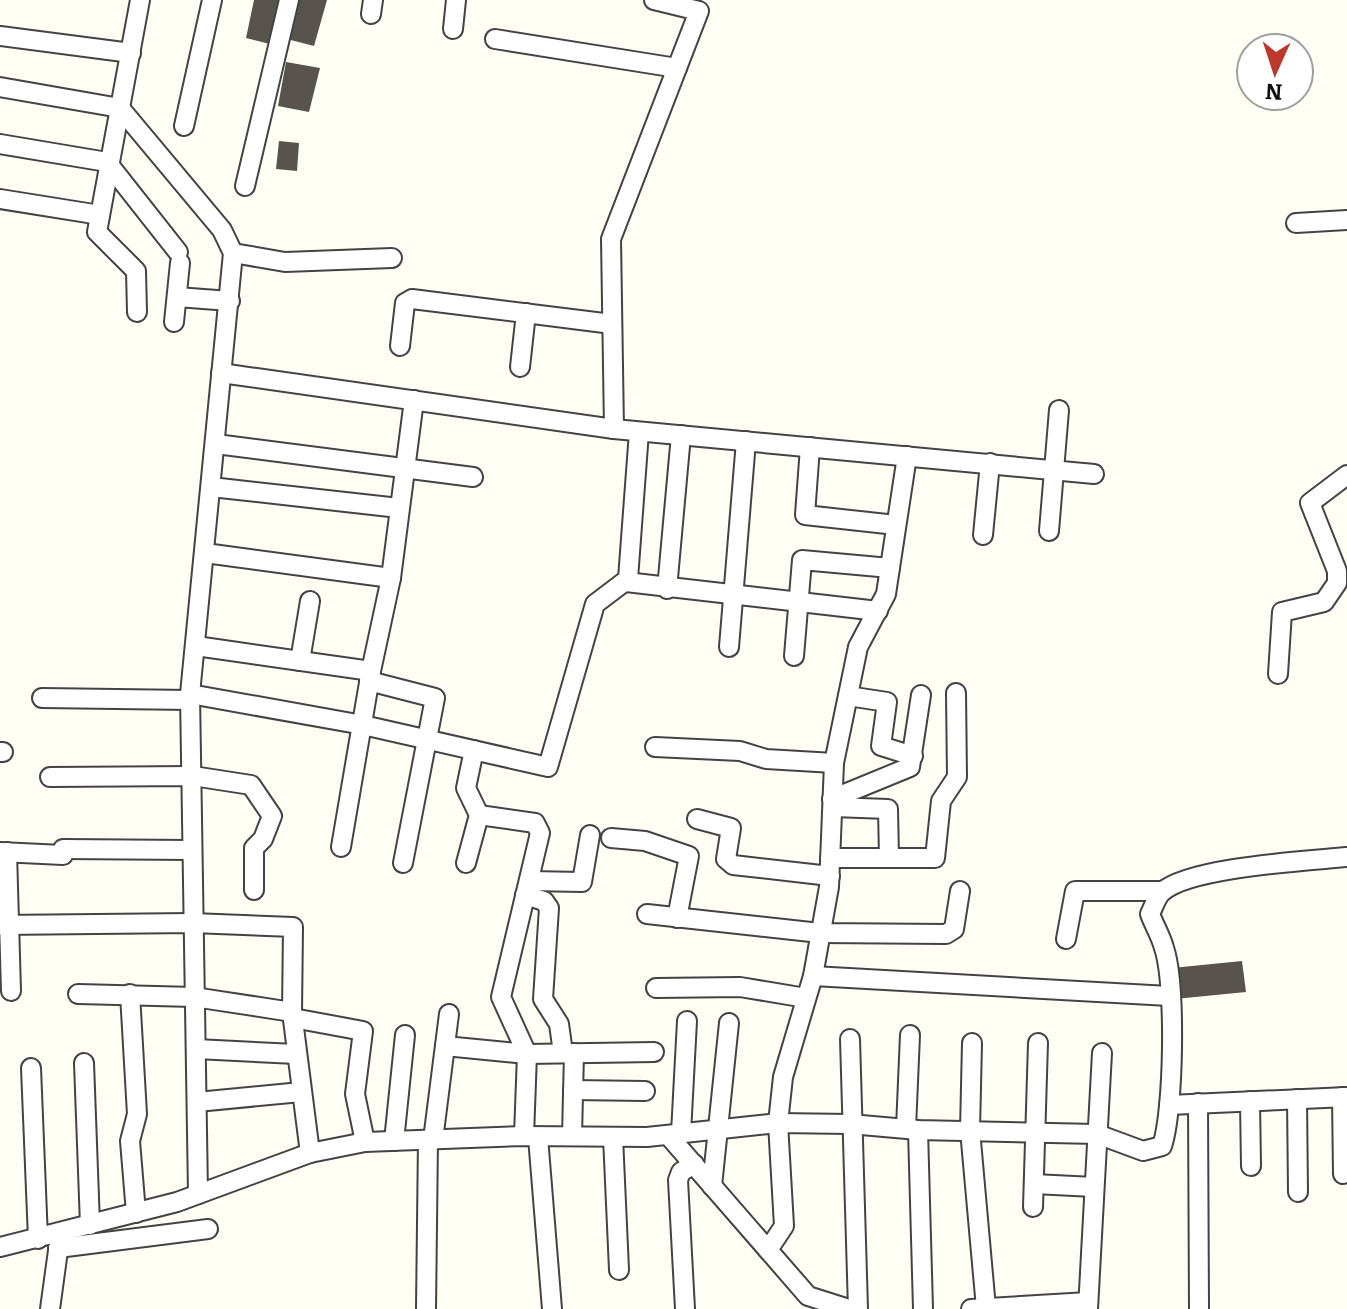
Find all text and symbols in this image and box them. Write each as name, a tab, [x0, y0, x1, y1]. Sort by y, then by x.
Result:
north arrow	[1235, 32, 1315, 112]
text: N	[1265, 78, 1283, 105]

